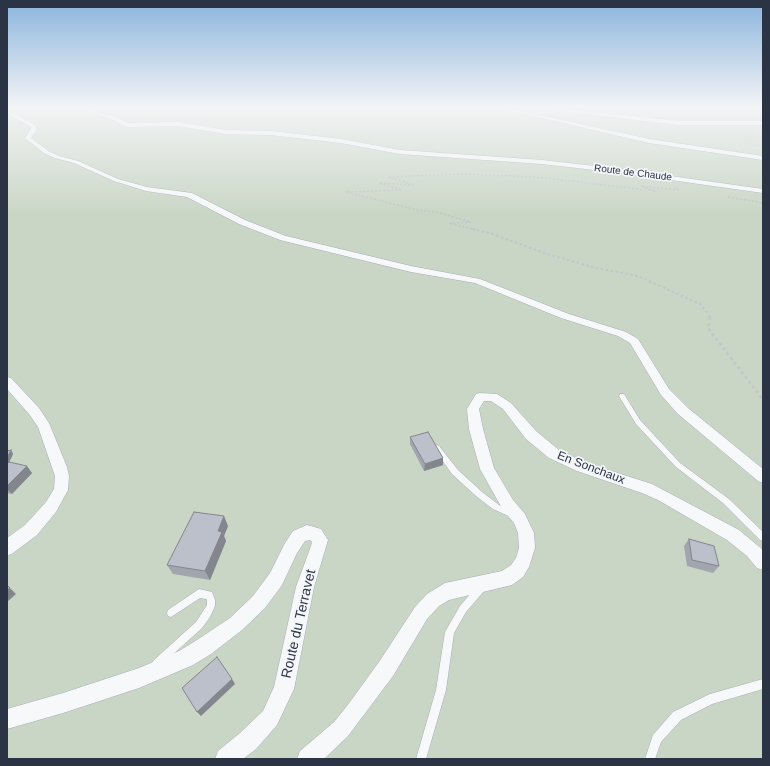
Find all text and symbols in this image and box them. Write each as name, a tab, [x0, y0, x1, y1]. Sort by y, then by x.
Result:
street label: Route de Chaude	[593, 162, 673, 184]
street label: En Sonchaux	[555, 448, 627, 488]
street label: Route du Terravet	[278, 568, 320, 680]

